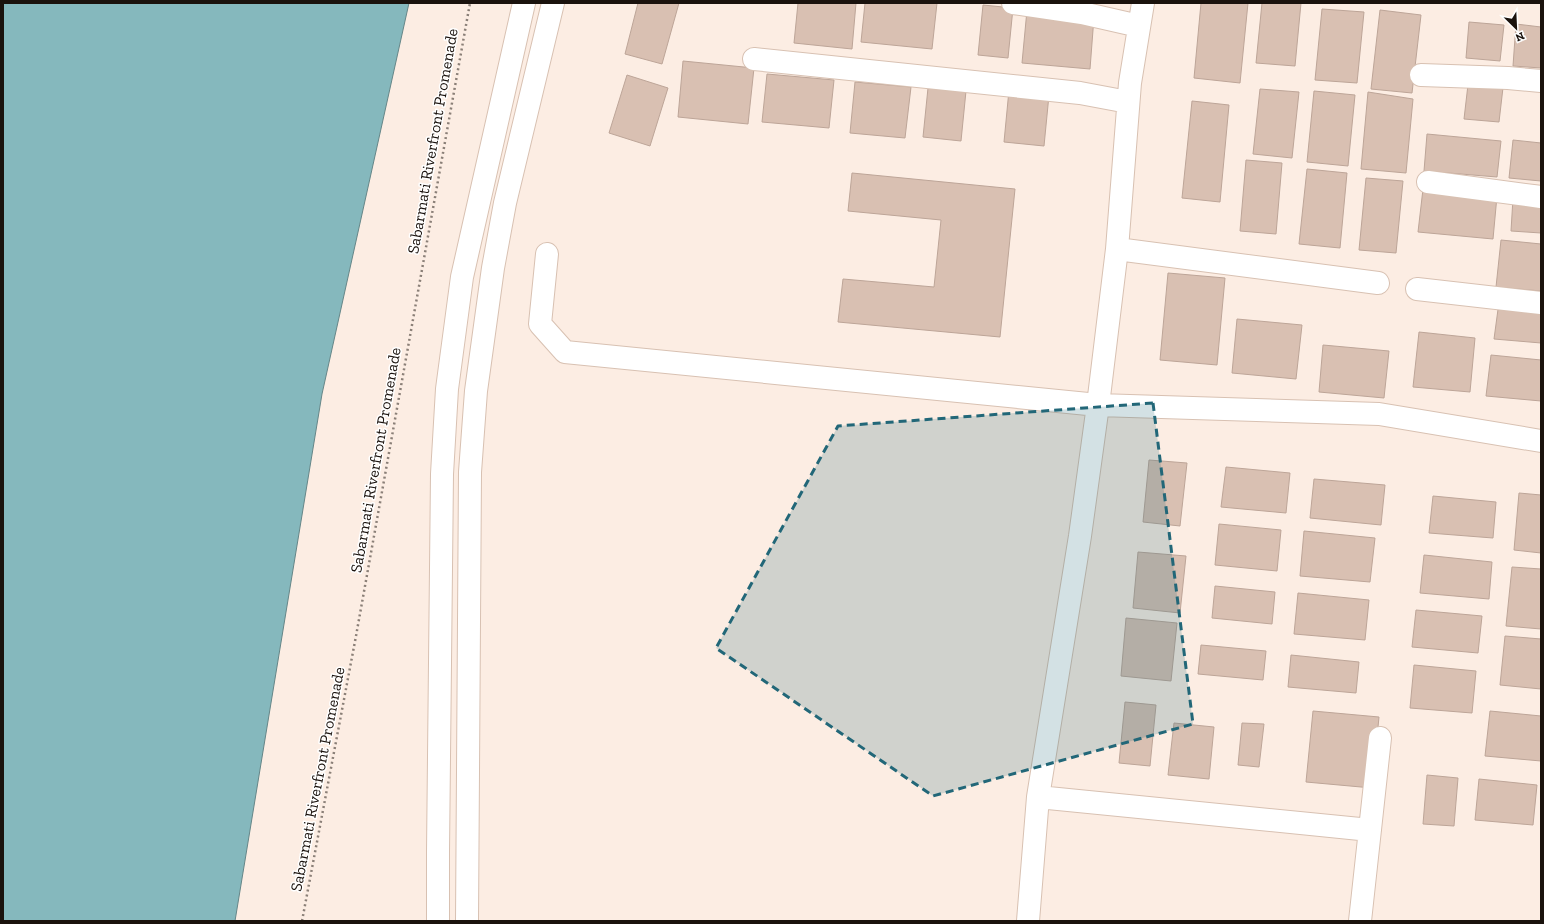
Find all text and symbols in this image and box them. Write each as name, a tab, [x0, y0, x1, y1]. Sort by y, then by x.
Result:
north arrow	[1496, 8, 1536, 48]
street label: Sabarmati Riverfront Promenade	[403, 27, 462, 255]
text: N	[1513, 29, 1526, 45]
street label: Sabarmati Riverfront Promenade	[346, 346, 405, 574]
street label: Sabarmati Riverfront Promenade	[286, 665, 349, 893]

